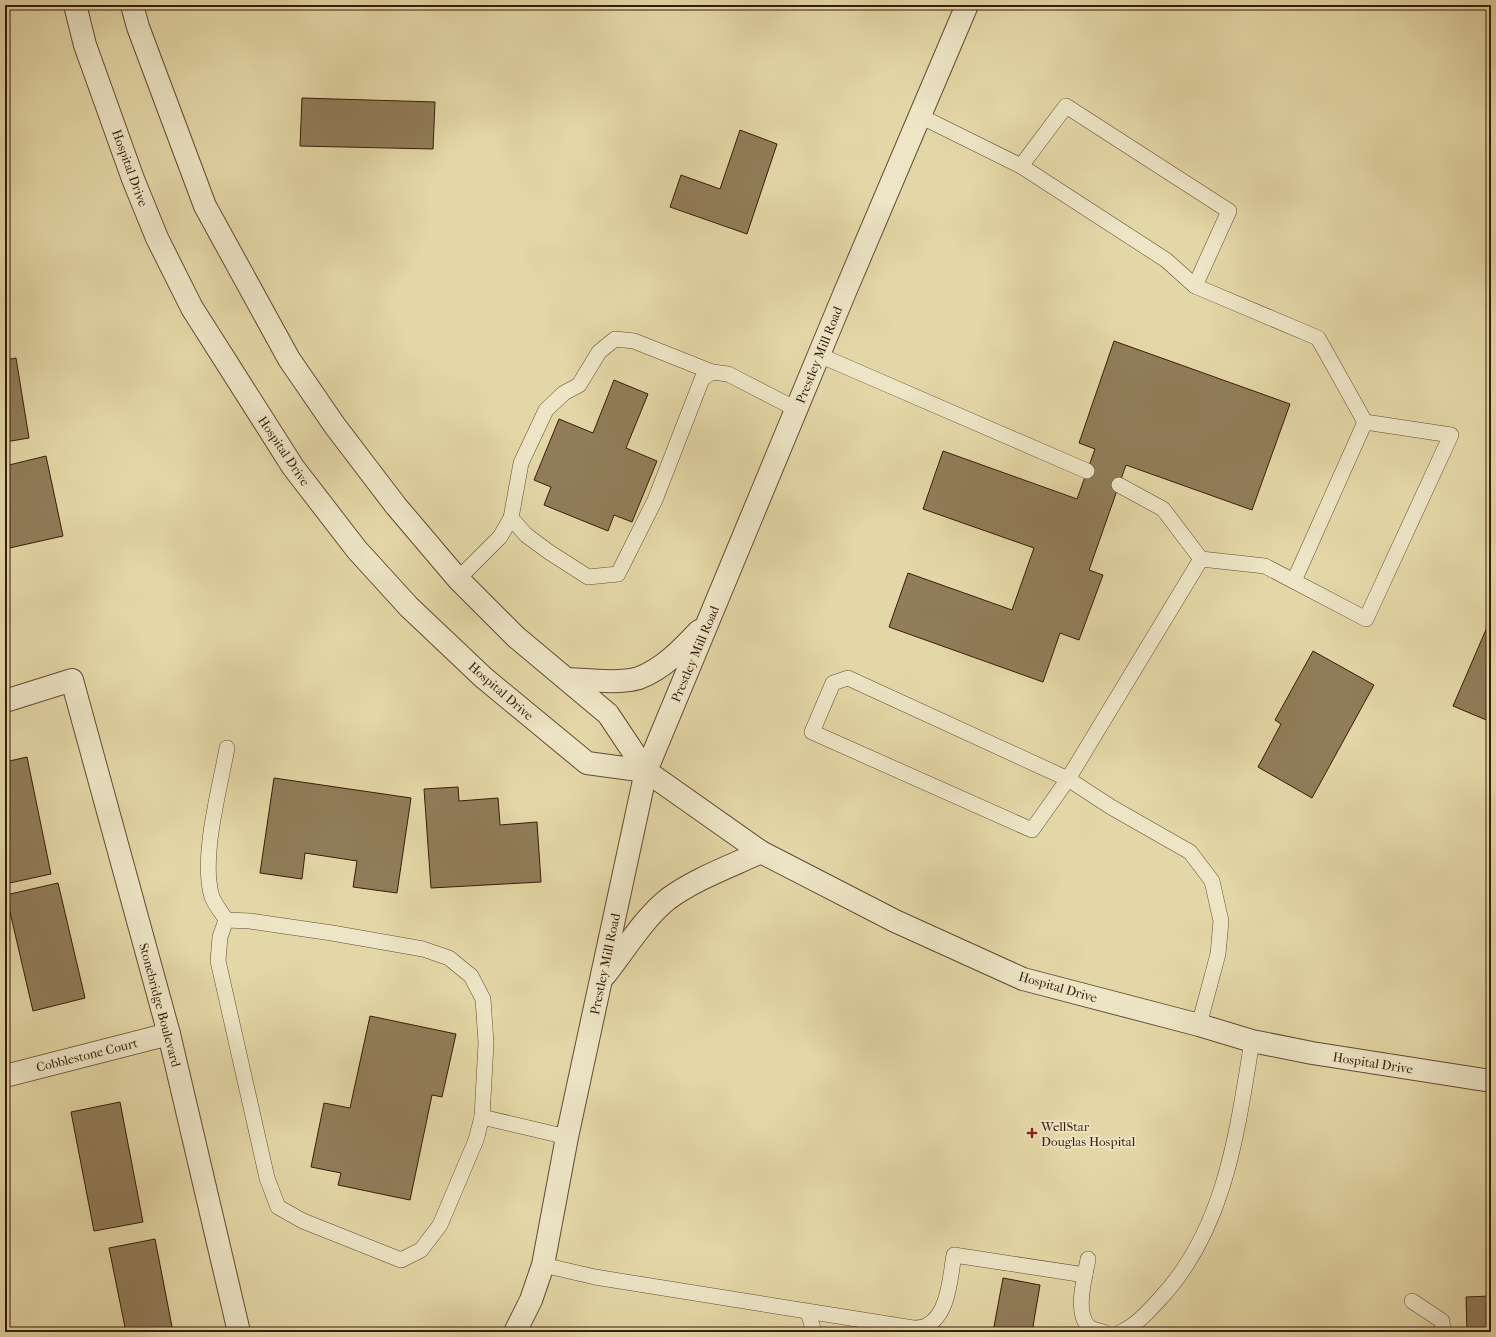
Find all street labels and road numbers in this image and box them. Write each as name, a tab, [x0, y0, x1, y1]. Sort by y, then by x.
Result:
street label: Hospital Drive	[109, 127, 151, 209]
street label: Prestley Mill Road	[793, 303, 846, 406]
street label: Hospital Drive	[255, 413, 313, 489]
street label: Prestley Mill Road	[668, 603, 722, 704]
street label: Hospital Drive	[465, 659, 537, 724]
street label: Prestley Mill Road	[587, 911, 623, 1016]
street label: Stonebridge Boulevard	[136, 941, 184, 1070]
street label: Hospital Drive	[1017, 969, 1100, 1006]
street label: Cobblestone Court	[35, 1035, 140, 1075]
street label: Hospital Drive	[1332, 1049, 1415, 1077]

